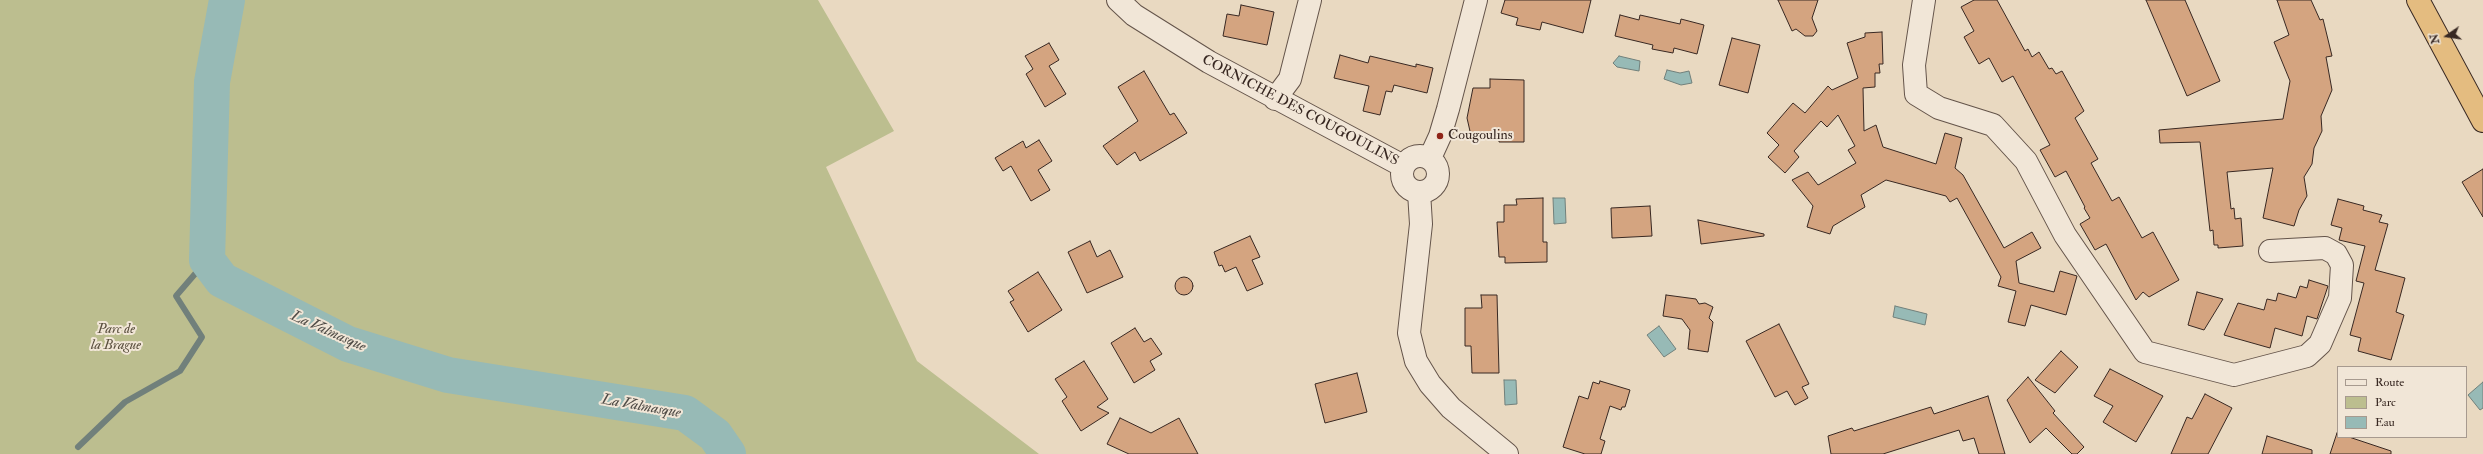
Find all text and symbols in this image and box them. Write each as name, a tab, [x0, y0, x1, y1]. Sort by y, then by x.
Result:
north arrow	[2427, 16, 2467, 56]
text: N	[2427, 33, 2442, 45]
street label: CORNICHE DES COUGOULINS	[1199, 52, 1401, 170]
place label: Cougoulins	[1448, 128, 1512, 144]
marker: Cougoulins	[1435, 131, 1445, 141]
water label: La Valmasque	[288, 307, 368, 357]
park label: Parc de la Brague	[91, 322, 141, 354]
legend	[2337, 366, 2467, 438]
text: Route	[2375, 375, 2404, 390]
water label: La Valmasque	[600, 391, 682, 423]
text: Parc	[2375, 395, 2396, 410]
text: Eau	[2375, 415, 2395, 430]

